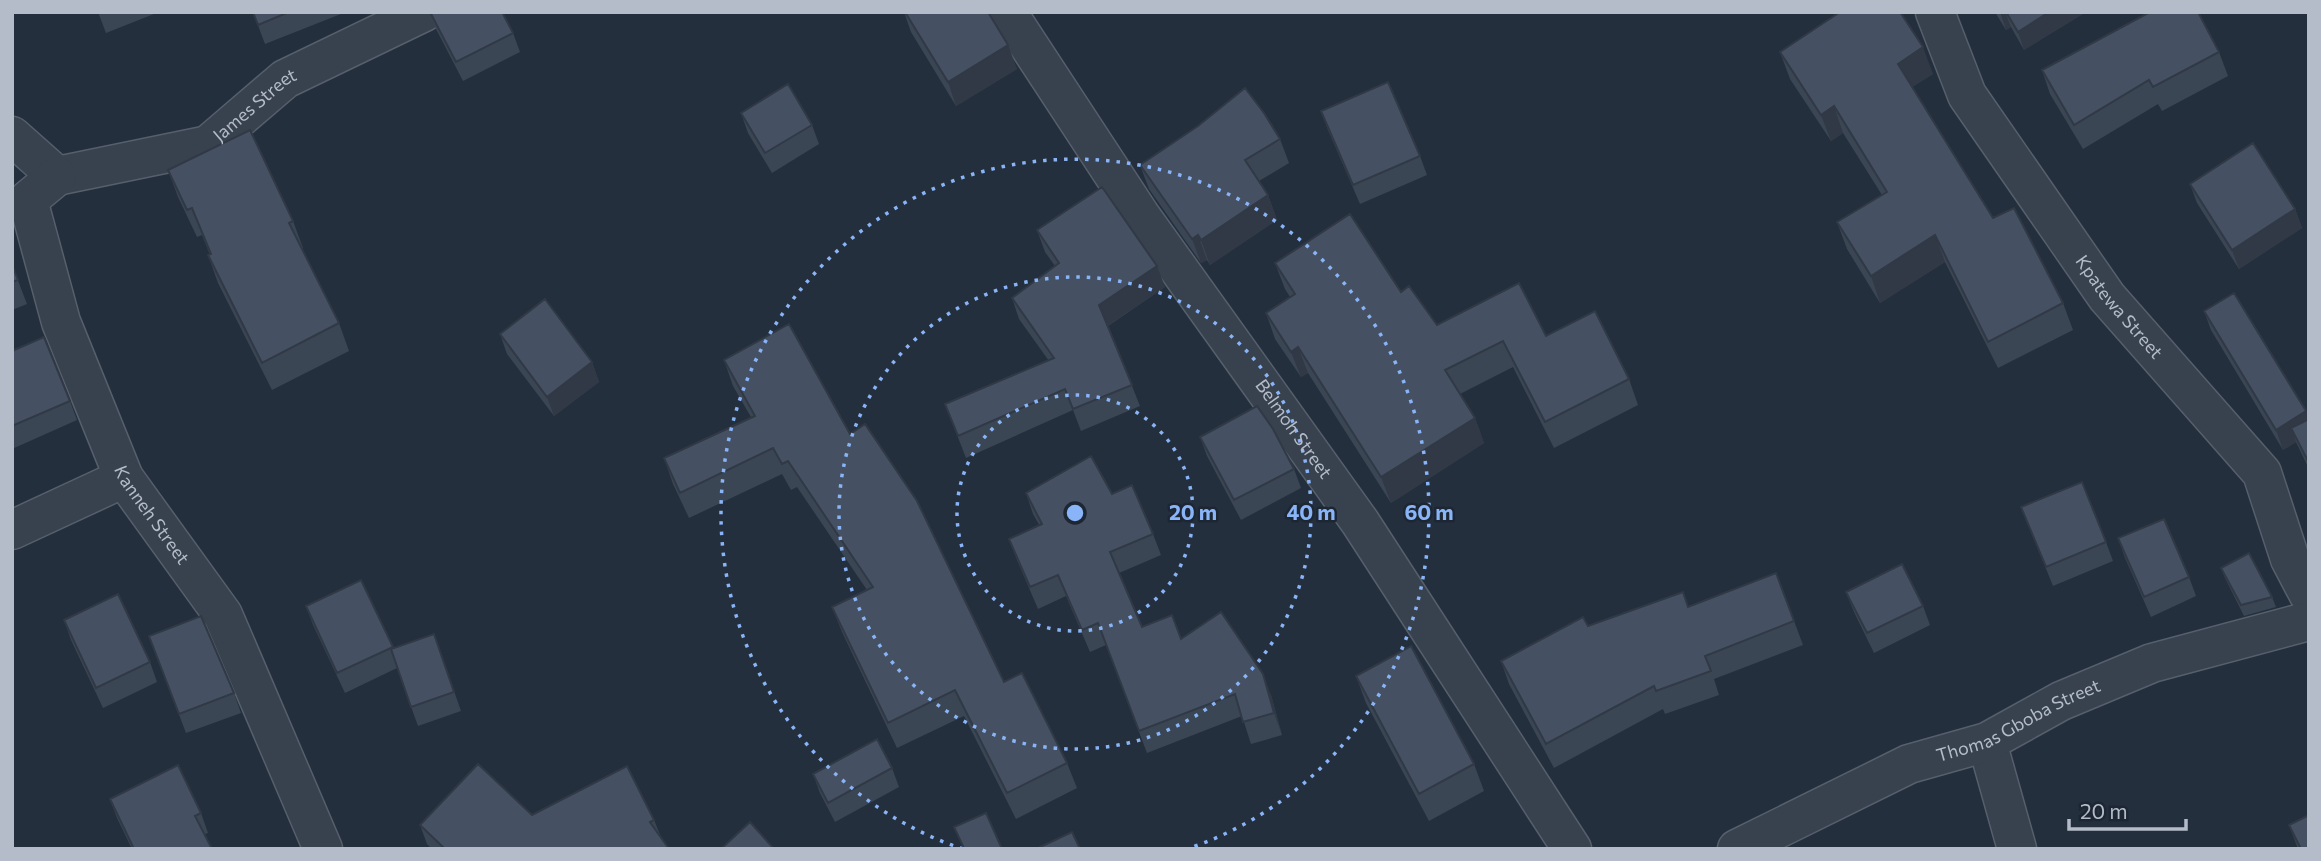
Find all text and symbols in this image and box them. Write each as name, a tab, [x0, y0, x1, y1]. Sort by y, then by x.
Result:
street label: James Street	[208, 63, 300, 146]
street label: Kpatewa Street	[2071, 251, 2168, 363]
street label: Belmoh Street	[1251, 375, 1337, 482]
street label: Kanneh Street	[110, 462, 195, 568]
text: 20 m	[1169, 499, 1217, 524]
text: 40 m	[1286, 499, 1336, 524]
text: 60 m	[1404, 499, 1454, 524]
centre of rings	[1063, 501, 1087, 525]
street label: Thomas Gboba Street	[1934, 674, 2103, 766]
scale bar	[2069, 788, 2186, 832]
text: 20 m	[2080, 798, 2128, 823]

